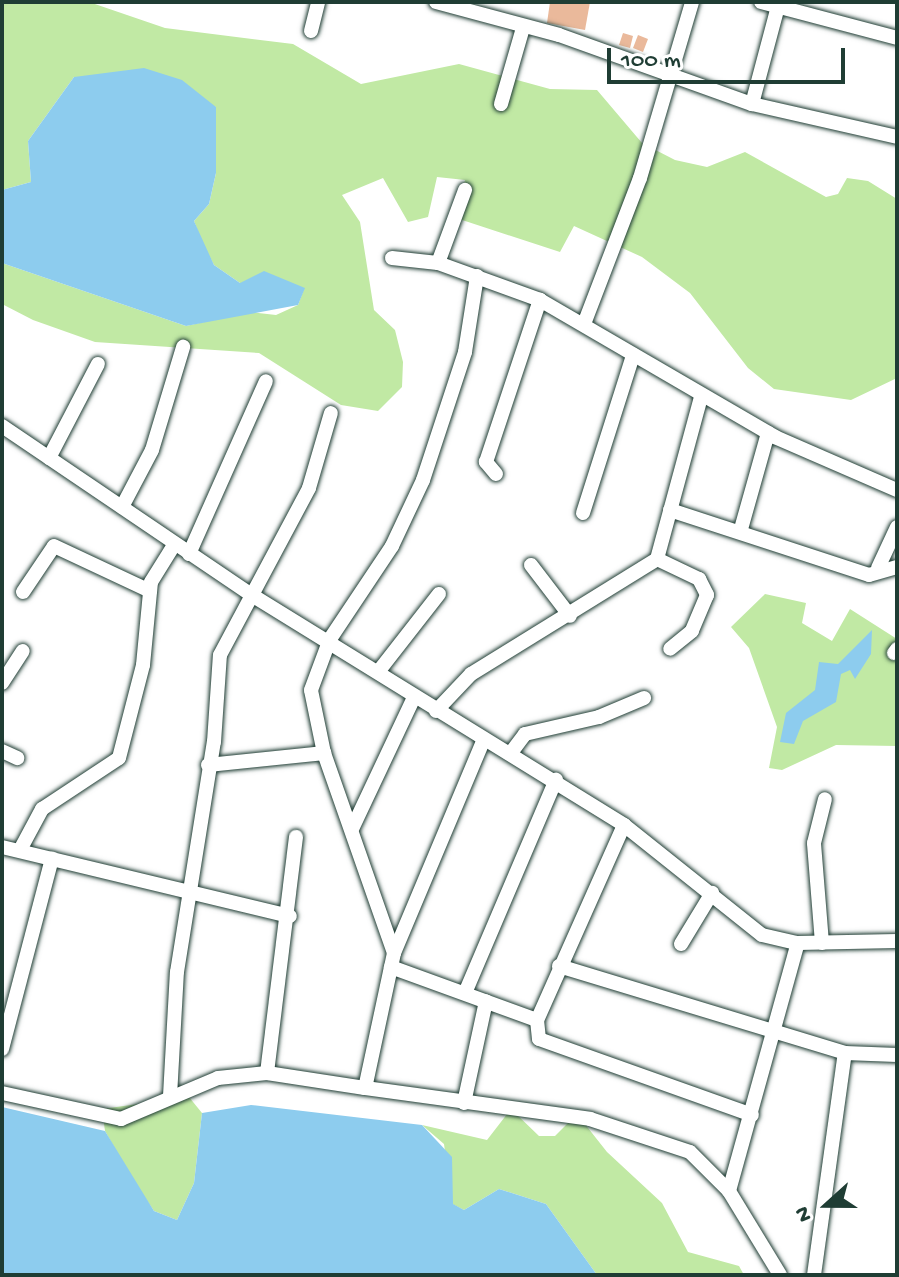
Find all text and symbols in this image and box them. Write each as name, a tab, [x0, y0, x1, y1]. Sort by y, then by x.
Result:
scale bar	[611, 32, 849, 82]
text: 100 m	[621, 47, 681, 76]
north arrow	[787, 1165, 867, 1245]
text: N	[790, 1202, 819, 1225]

